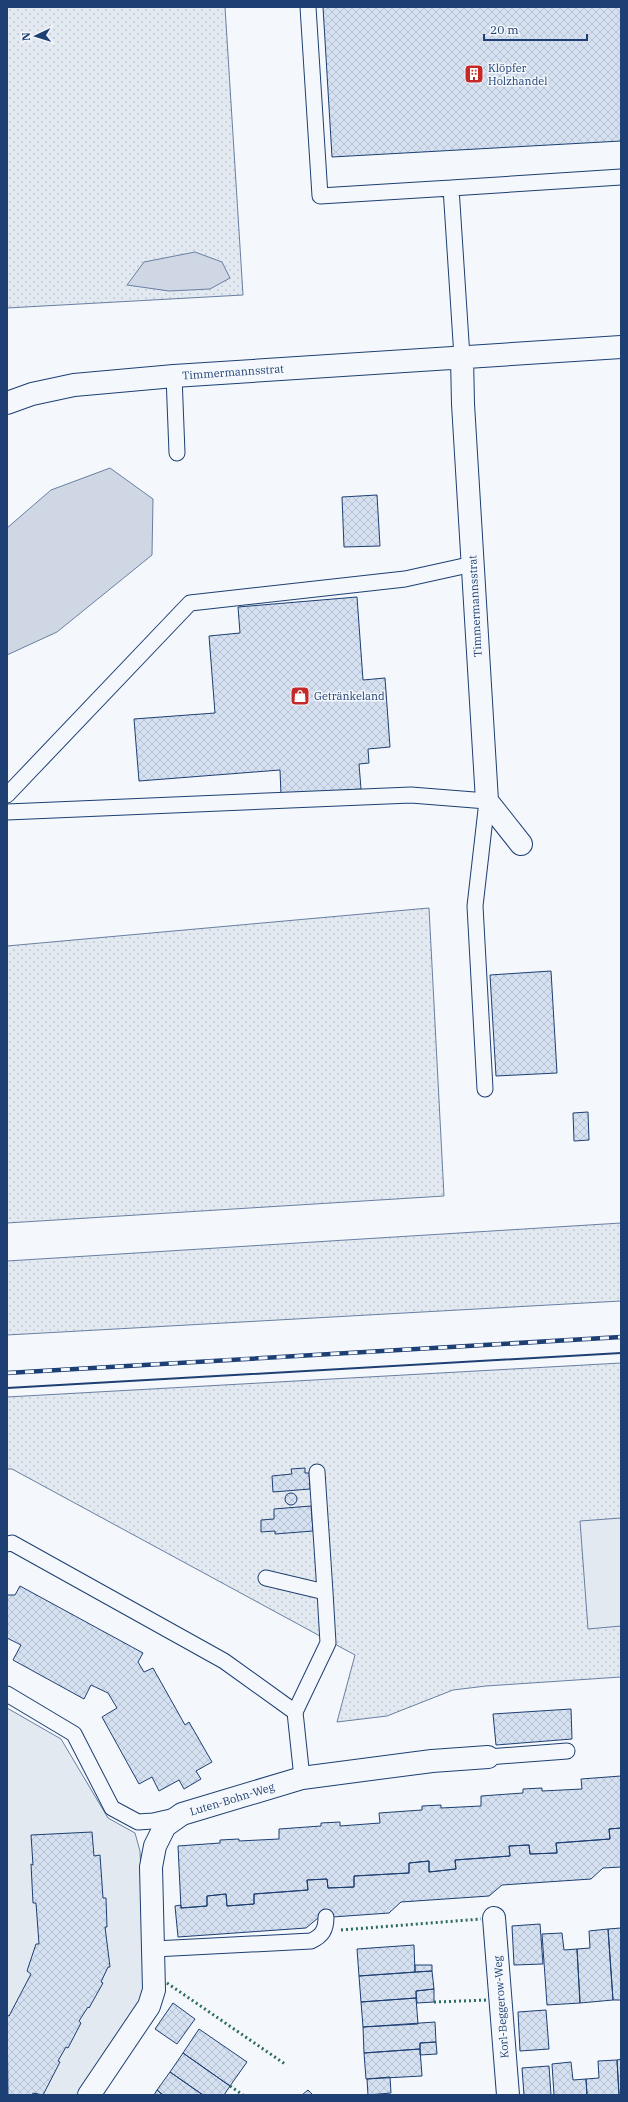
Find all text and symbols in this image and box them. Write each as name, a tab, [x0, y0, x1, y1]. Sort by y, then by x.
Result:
north arrow	[16, 16, 56, 56]
scale bar	[484, 16, 587, 42]
text: 20 m	[490, 22, 519, 37]
text: N	[19, 32, 33, 42]
place label: Klöpfer Holzhandel	[488, 61, 548, 88]
building icon: Klöpfer Holzhandel	[463, 63, 485, 85]
street label: Timmermannsstrat	[182, 361, 285, 383]
street label: Timmermannsstrat	[465, 555, 485, 657]
shop icon: Getränkeland	[289, 685, 311, 707]
place label: Getränkeland	[314, 689, 385, 703]
street label: Luten-Bohn-Weg	[188, 1779, 276, 1819]
street label: Korl-Beggerow-Weg	[490, 1955, 512, 2059]

